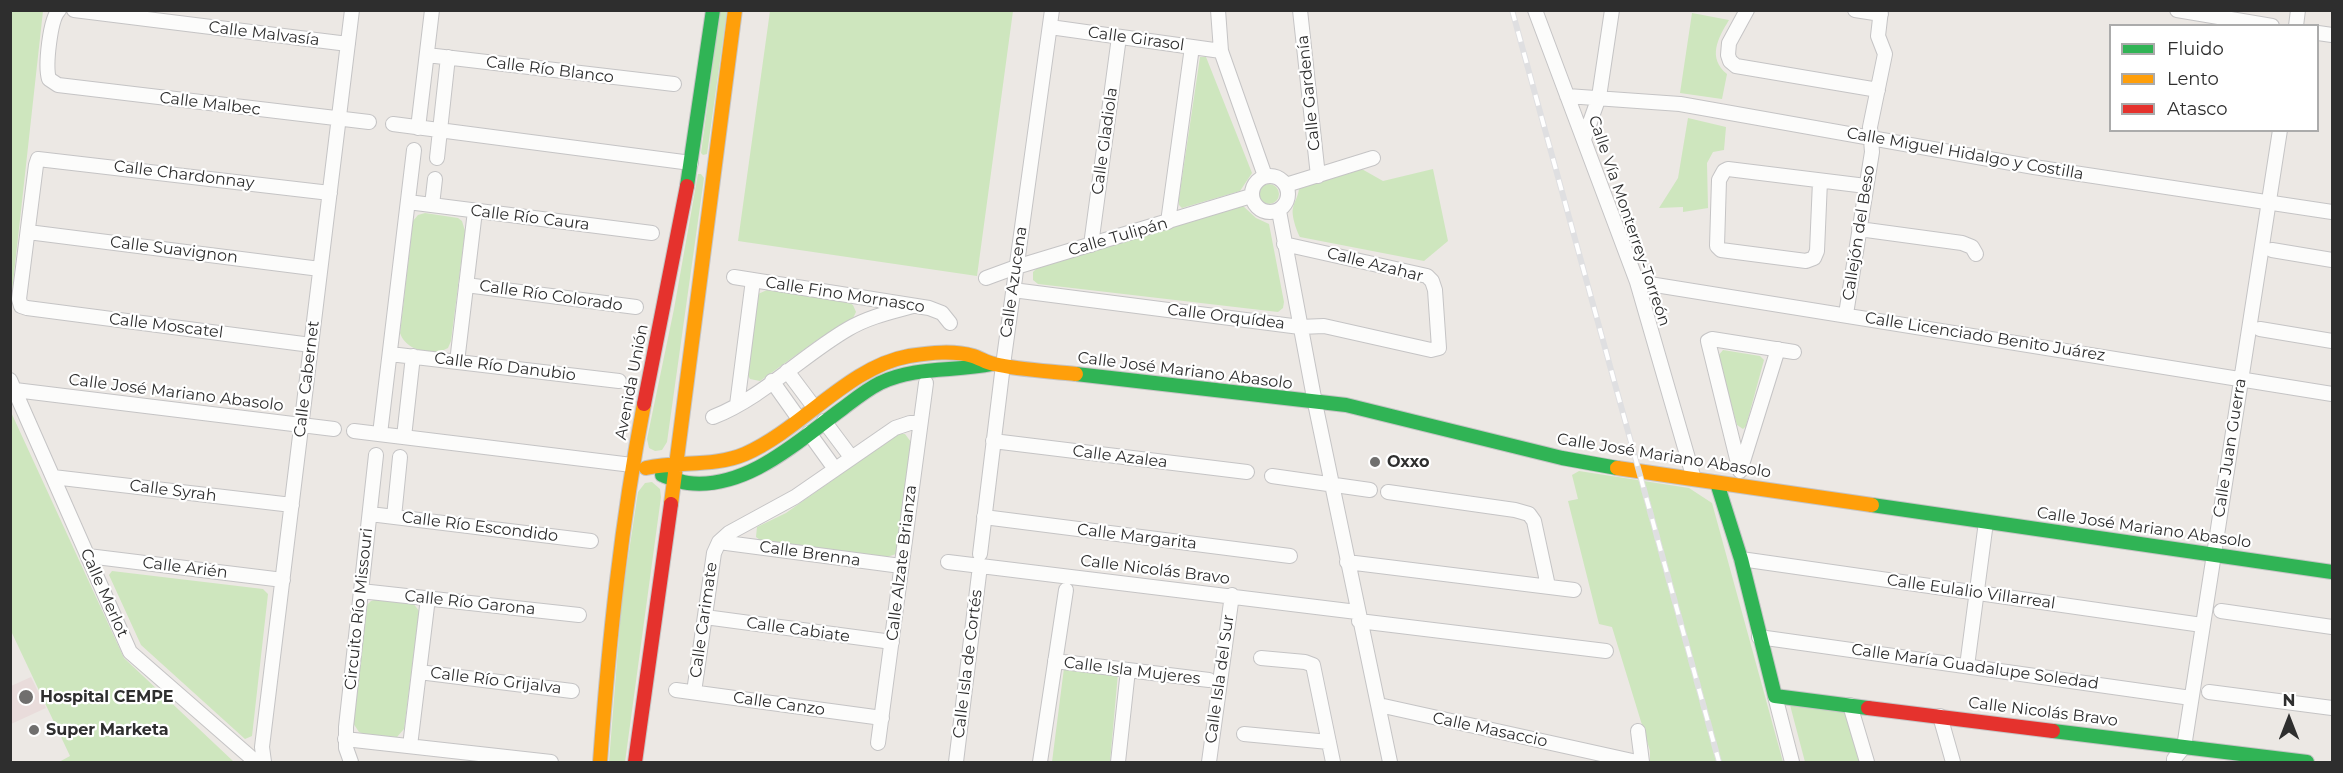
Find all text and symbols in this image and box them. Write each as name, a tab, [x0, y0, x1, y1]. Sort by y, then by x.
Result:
street label: Calle Malvasía	[207, 18, 321, 50]
street label: Calle Girasol	[1087, 23, 1185, 55]
legend	[2109, 24, 2319, 132]
street label: Calle Gardenía	[1293, 34, 1325, 152]
text: Fluido	[2167, 38, 2224, 60]
street label: Calle Río Blanco	[485, 53, 615, 87]
text: Lento	[2167, 68, 2219, 90]
street label: Calle Gladiola	[1088, 86, 1122, 196]
street label: Calle Malbec	[158, 88, 262, 120]
text: Atasco	[2167, 98, 2227, 120]
street label: Calle Vía Monterrey-Torreón	[1584, 113, 1674, 329]
street label: Calle Miguel Hidalgo y Costilla	[1845, 124, 2085, 184]
street label: Calle Chardonnay	[113, 157, 255, 193]
street label: Callejón del Beso	[1839, 164, 1879, 302]
street label: Calle Río Caura	[469, 201, 591, 235]
street label: Calle Tulipán	[1066, 214, 1170, 260]
street label: Calle Azucena	[997, 225, 1031, 339]
street label: Calle Suavignon	[109, 233, 239, 267]
street label: Calle Azahar	[1325, 244, 1425, 286]
street label: Calle Fino Mornasco	[764, 273, 926, 317]
street label: Calle Río Colorado	[478, 276, 624, 316]
street label: Calle Orquídea	[1166, 300, 1286, 334]
street label: Calle Licenciado Benito Juárez	[1863, 308, 2107, 366]
street label: Calle Moscatel	[108, 309, 224, 343]
street label: Calle Cabernet	[290, 319, 324, 439]
street label: Avenida Unión	[611, 323, 653, 441]
street label: Calle José Mariano Abasolo	[1076, 348, 1294, 394]
street label: Calle Río Danubio	[433, 349, 577, 385]
street label: Calle José Mariano Abasolo	[67, 370, 285, 416]
street label: Calle Juan Guerra	[2210, 377, 2250, 519]
street label: Calle José Mariano Abasolo	[1556, 430, 1772, 482]
street label: Calle Azalea	[1071, 442, 1169, 472]
place label: Oxxo	[1387, 452, 1430, 472]
marker: Oxxo	[1368, 455, 1382, 469]
street label: Calle Syrah	[128, 476, 218, 506]
street label: Calle Alzate Brianza	[883, 484, 921, 642]
street label: Calle José Mariano Abasolo	[2035, 503, 2253, 553]
street label: Calle Río Escondido	[401, 508, 559, 546]
street label: Calle Margarita	[1076, 520, 1198, 554]
street label: Circuito Río Missouri	[341, 527, 377, 691]
street label: Calle Brenna	[758, 537, 862, 571]
street label: Calle Merlot	[76, 546, 132, 640]
street label: Calle Nicolás Bravo	[1079, 551, 1231, 589]
street label: Calle Arién	[141, 553, 229, 583]
street label: Calle Carimate	[686, 561, 722, 679]
street label: Calle Eulalio Villarreal	[1886, 571, 2056, 613]
street label: Calle Río Garona	[404, 587, 536, 619]
street label: Calle Isla de Cortés	[949, 589, 987, 739]
street label: Calle Cabiate	[745, 613, 851, 647]
street label: Calle Isla del Sur	[1201, 613, 1239, 745]
street label: Calle María Guadalupe Soledad	[1850, 640, 2100, 694]
street label: Calle Isla Mujeres	[1063, 653, 1201, 689]
street label: Calle Río Grijalva	[429, 663, 563, 699]
place label: Hospital CEMPE	[40, 687, 174, 707]
marker: Hospital CEMPE	[17, 688, 35, 706]
street label: Calle Canzo	[732, 688, 826, 720]
north arrow	[2259, 689, 2319, 749]
text: N	[2283, 691, 2295, 710]
street label: Calle Nicolás Bravo	[1967, 693, 2119, 731]
street label: Calle Masaccio	[1431, 708, 1549, 752]
place label: Super Marketa	[46, 720, 168, 740]
marker: Super Marketa	[27, 723, 41, 737]

